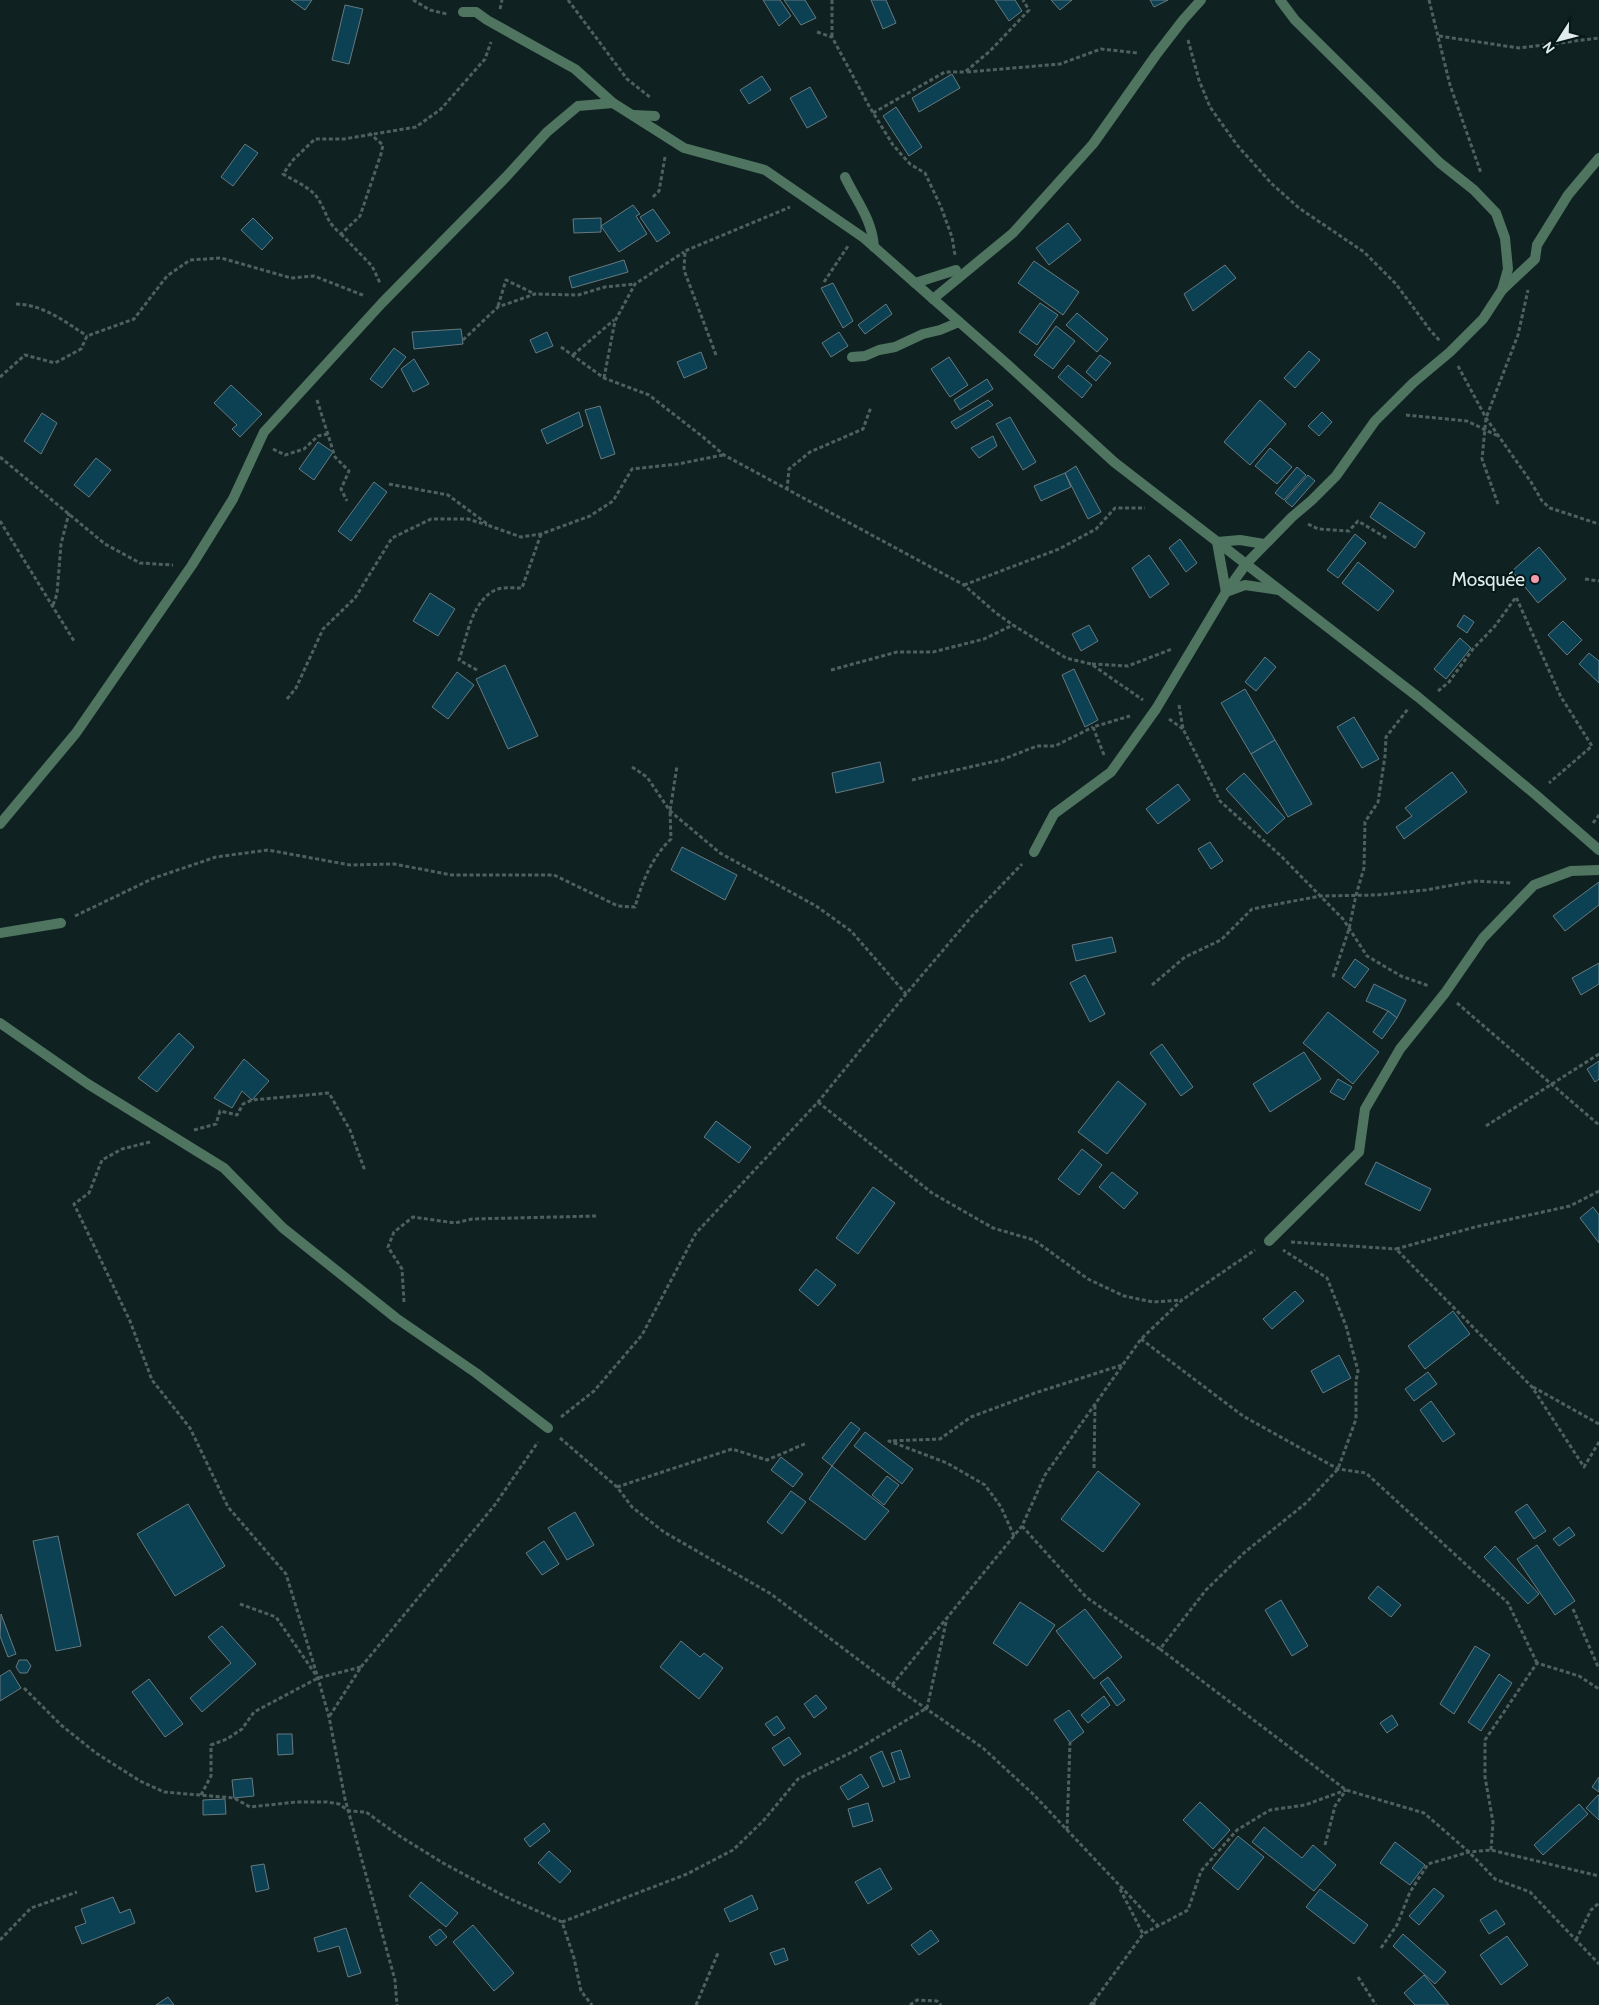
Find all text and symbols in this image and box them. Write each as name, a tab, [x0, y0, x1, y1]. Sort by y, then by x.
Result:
north arrow	[1534, 15, 1584, 65]
text: N	[1538, 38, 1559, 57]
place label: Mosquée	[1451, 568, 1525, 591]
marker: Mosquée	[1529, 573, 1541, 585]

